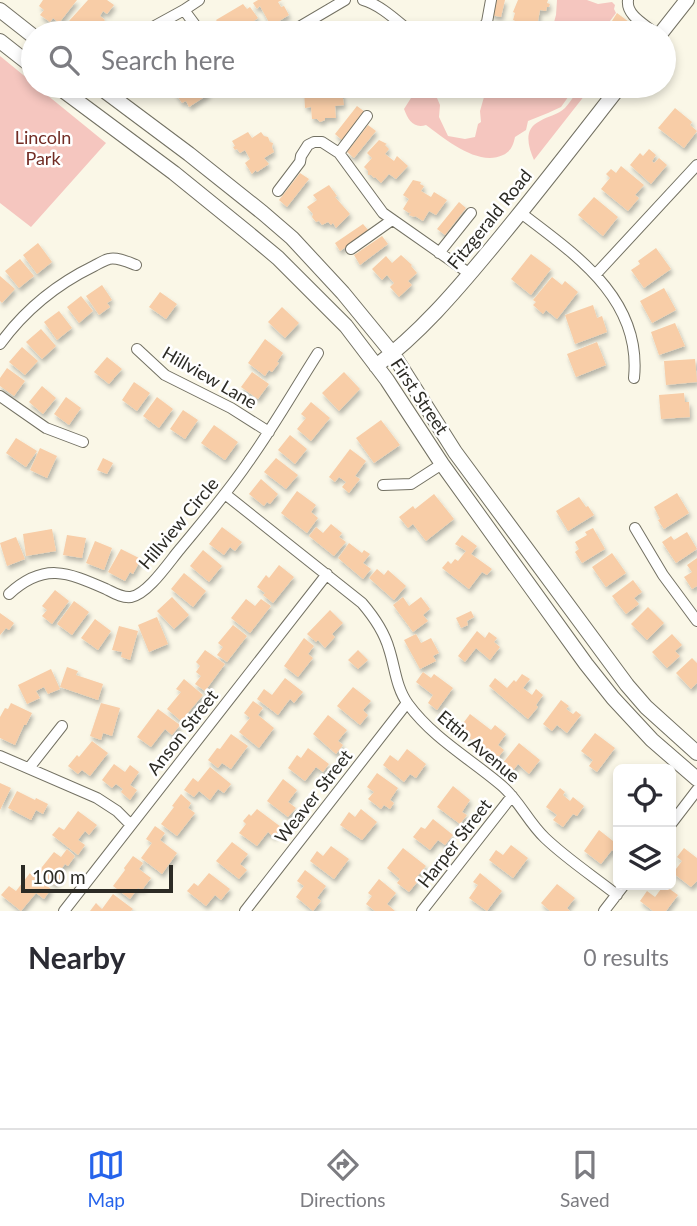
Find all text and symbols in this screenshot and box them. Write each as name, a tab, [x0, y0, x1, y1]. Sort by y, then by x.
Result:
search box	[21, 21, 676, 98]
icon: search	[45, 41, 83, 79]
text: Search here	[101, 44, 235, 76]
park label: Lincoln Park	[15, 126, 71, 169]
street label: Fitzgerald Road	[442, 165, 536, 273]
street label: Hillview Lane	[159, 341, 261, 413]
street label: First Street	[386, 354, 454, 439]
street label: Hillview Circle	[133, 473, 223, 573]
street label: Anson Street	[142, 685, 222, 779]
street label: Ettin Avenue	[433, 705, 525, 787]
street label: Weaver Street	[270, 744, 357, 847]
map controls	[613, 764, 676, 890]
button: locate	[613, 764, 676, 827]
street label: Harper Street	[412, 794, 496, 892]
button: layers	[613, 827, 676, 890]
scale bar	[21, 862, 173, 894]
text: 100 m	[32, 865, 86, 888]
text: Nearby	[28, 939, 126, 975]
text: 0 results	[583, 943, 669, 971]
tab: Map	[87, 1146, 125, 1211]
tab: Directions	[300, 1146, 386, 1211]
tab: Saved	[560, 1146, 610, 1211]

